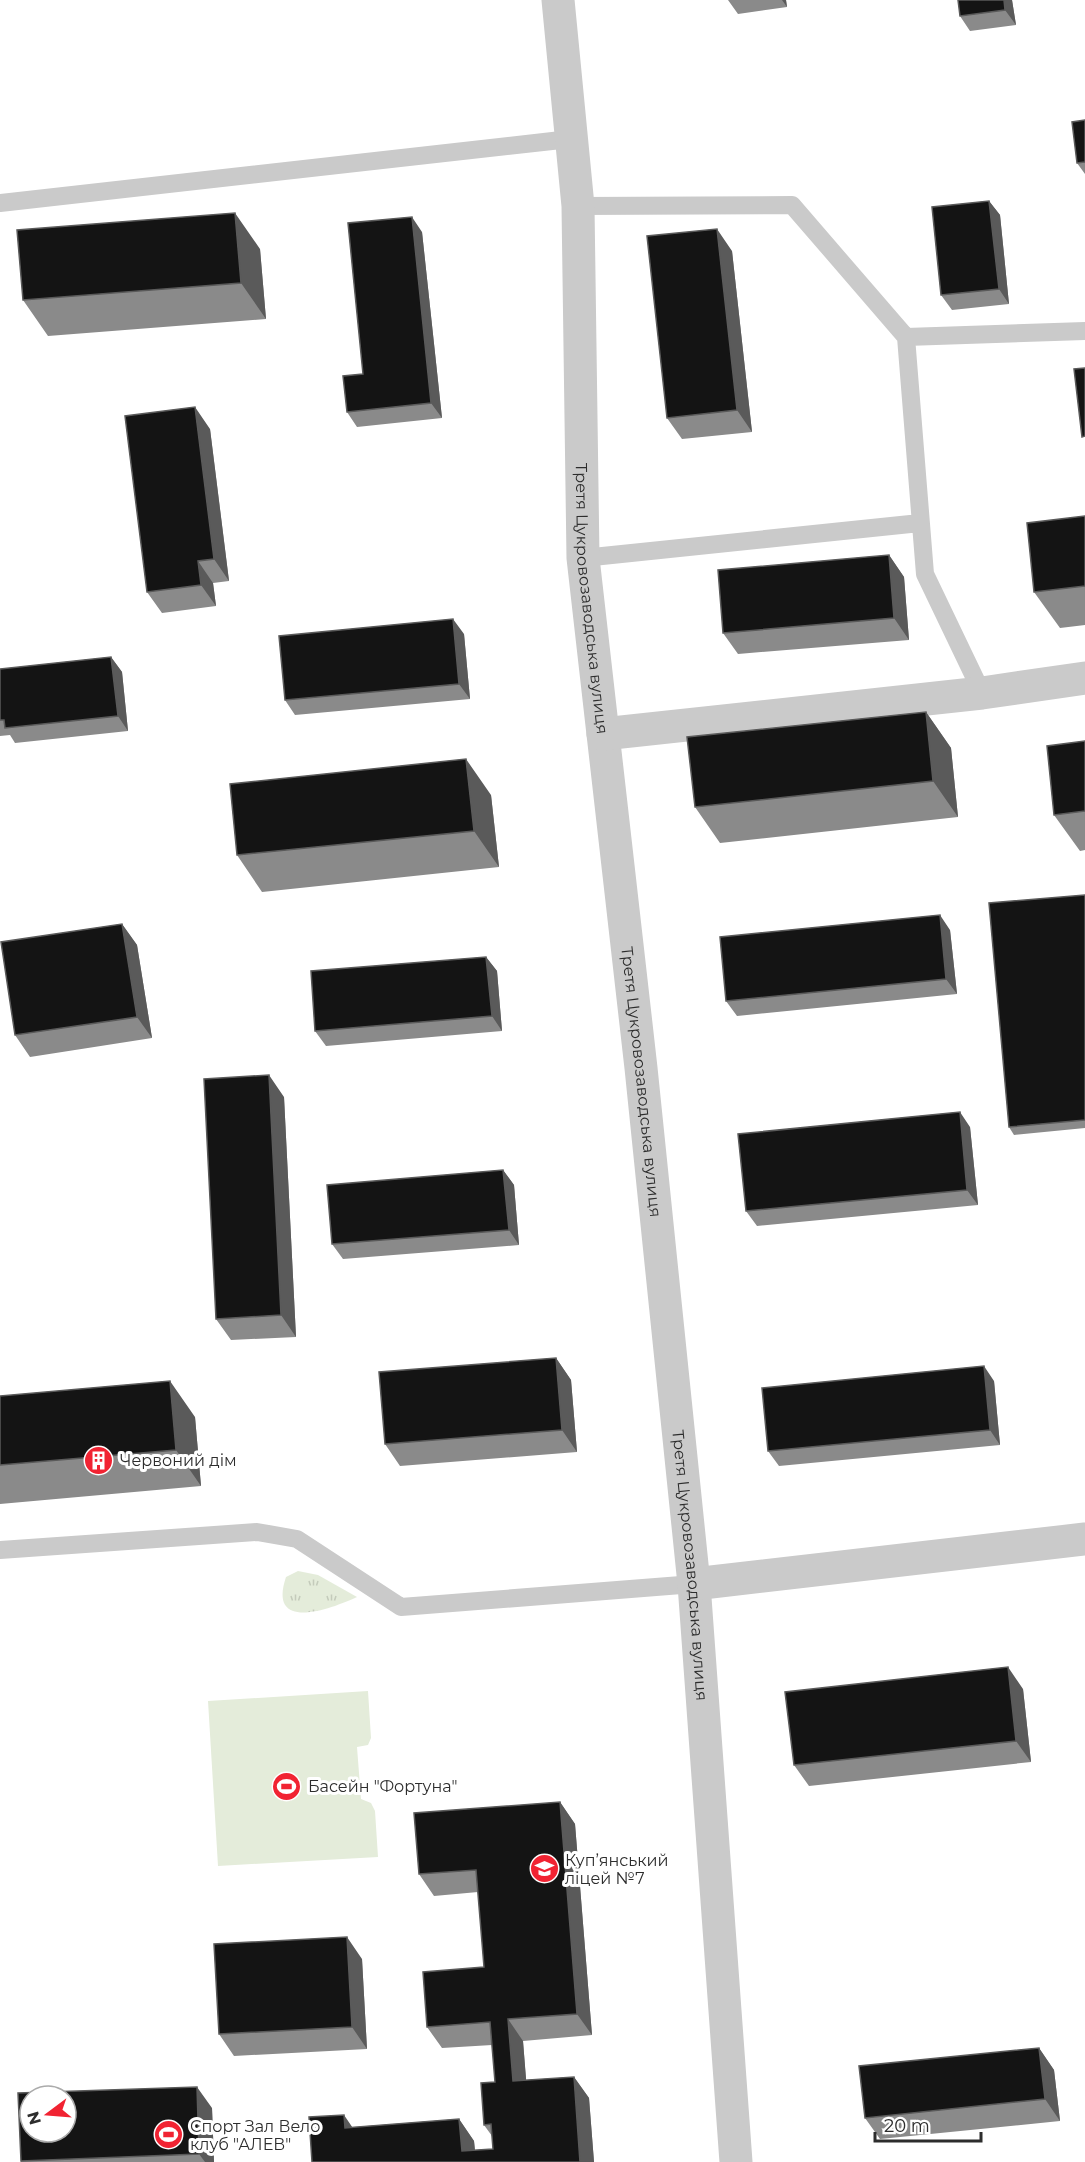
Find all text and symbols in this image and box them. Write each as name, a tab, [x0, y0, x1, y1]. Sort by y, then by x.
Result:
street label: Третя Цукровозаводська вулиця	[572, 463, 612, 735]
street label: Третя Цукровозаводська вулиця	[618, 945, 666, 1218]
street label: Третя Цукровозаводська вулиця	[669, 1429, 712, 1701]
building icon: Червоний дім	[83, 1444, 115, 1476]
place label: Червоний дім	[120, 1451, 237, 1470]
sports icon: Басейн "Фортуна"	[271, 1770, 303, 1802]
place label: Басейн "Фортуна"	[308, 1777, 458, 1796]
place label: Купʼянський ліцей №7	[565, 1851, 669, 1888]
school or university icon: Купʼянський ліцей №7	[528, 1853, 560, 1885]
north arrow	[18, 2084, 78, 2144]
scale bar	[875, 2105, 982, 2143]
text: N	[23, 2109, 45, 2127]
text: 20 m	[884, 2115, 930, 2137]
place label: Спорт Зал Вело клуб "АЛЕВ"	[190, 2117, 320, 2154]
sports icon: Спорт Зал Вело клуб "АЛЕВ"	[153, 2119, 185, 2151]

